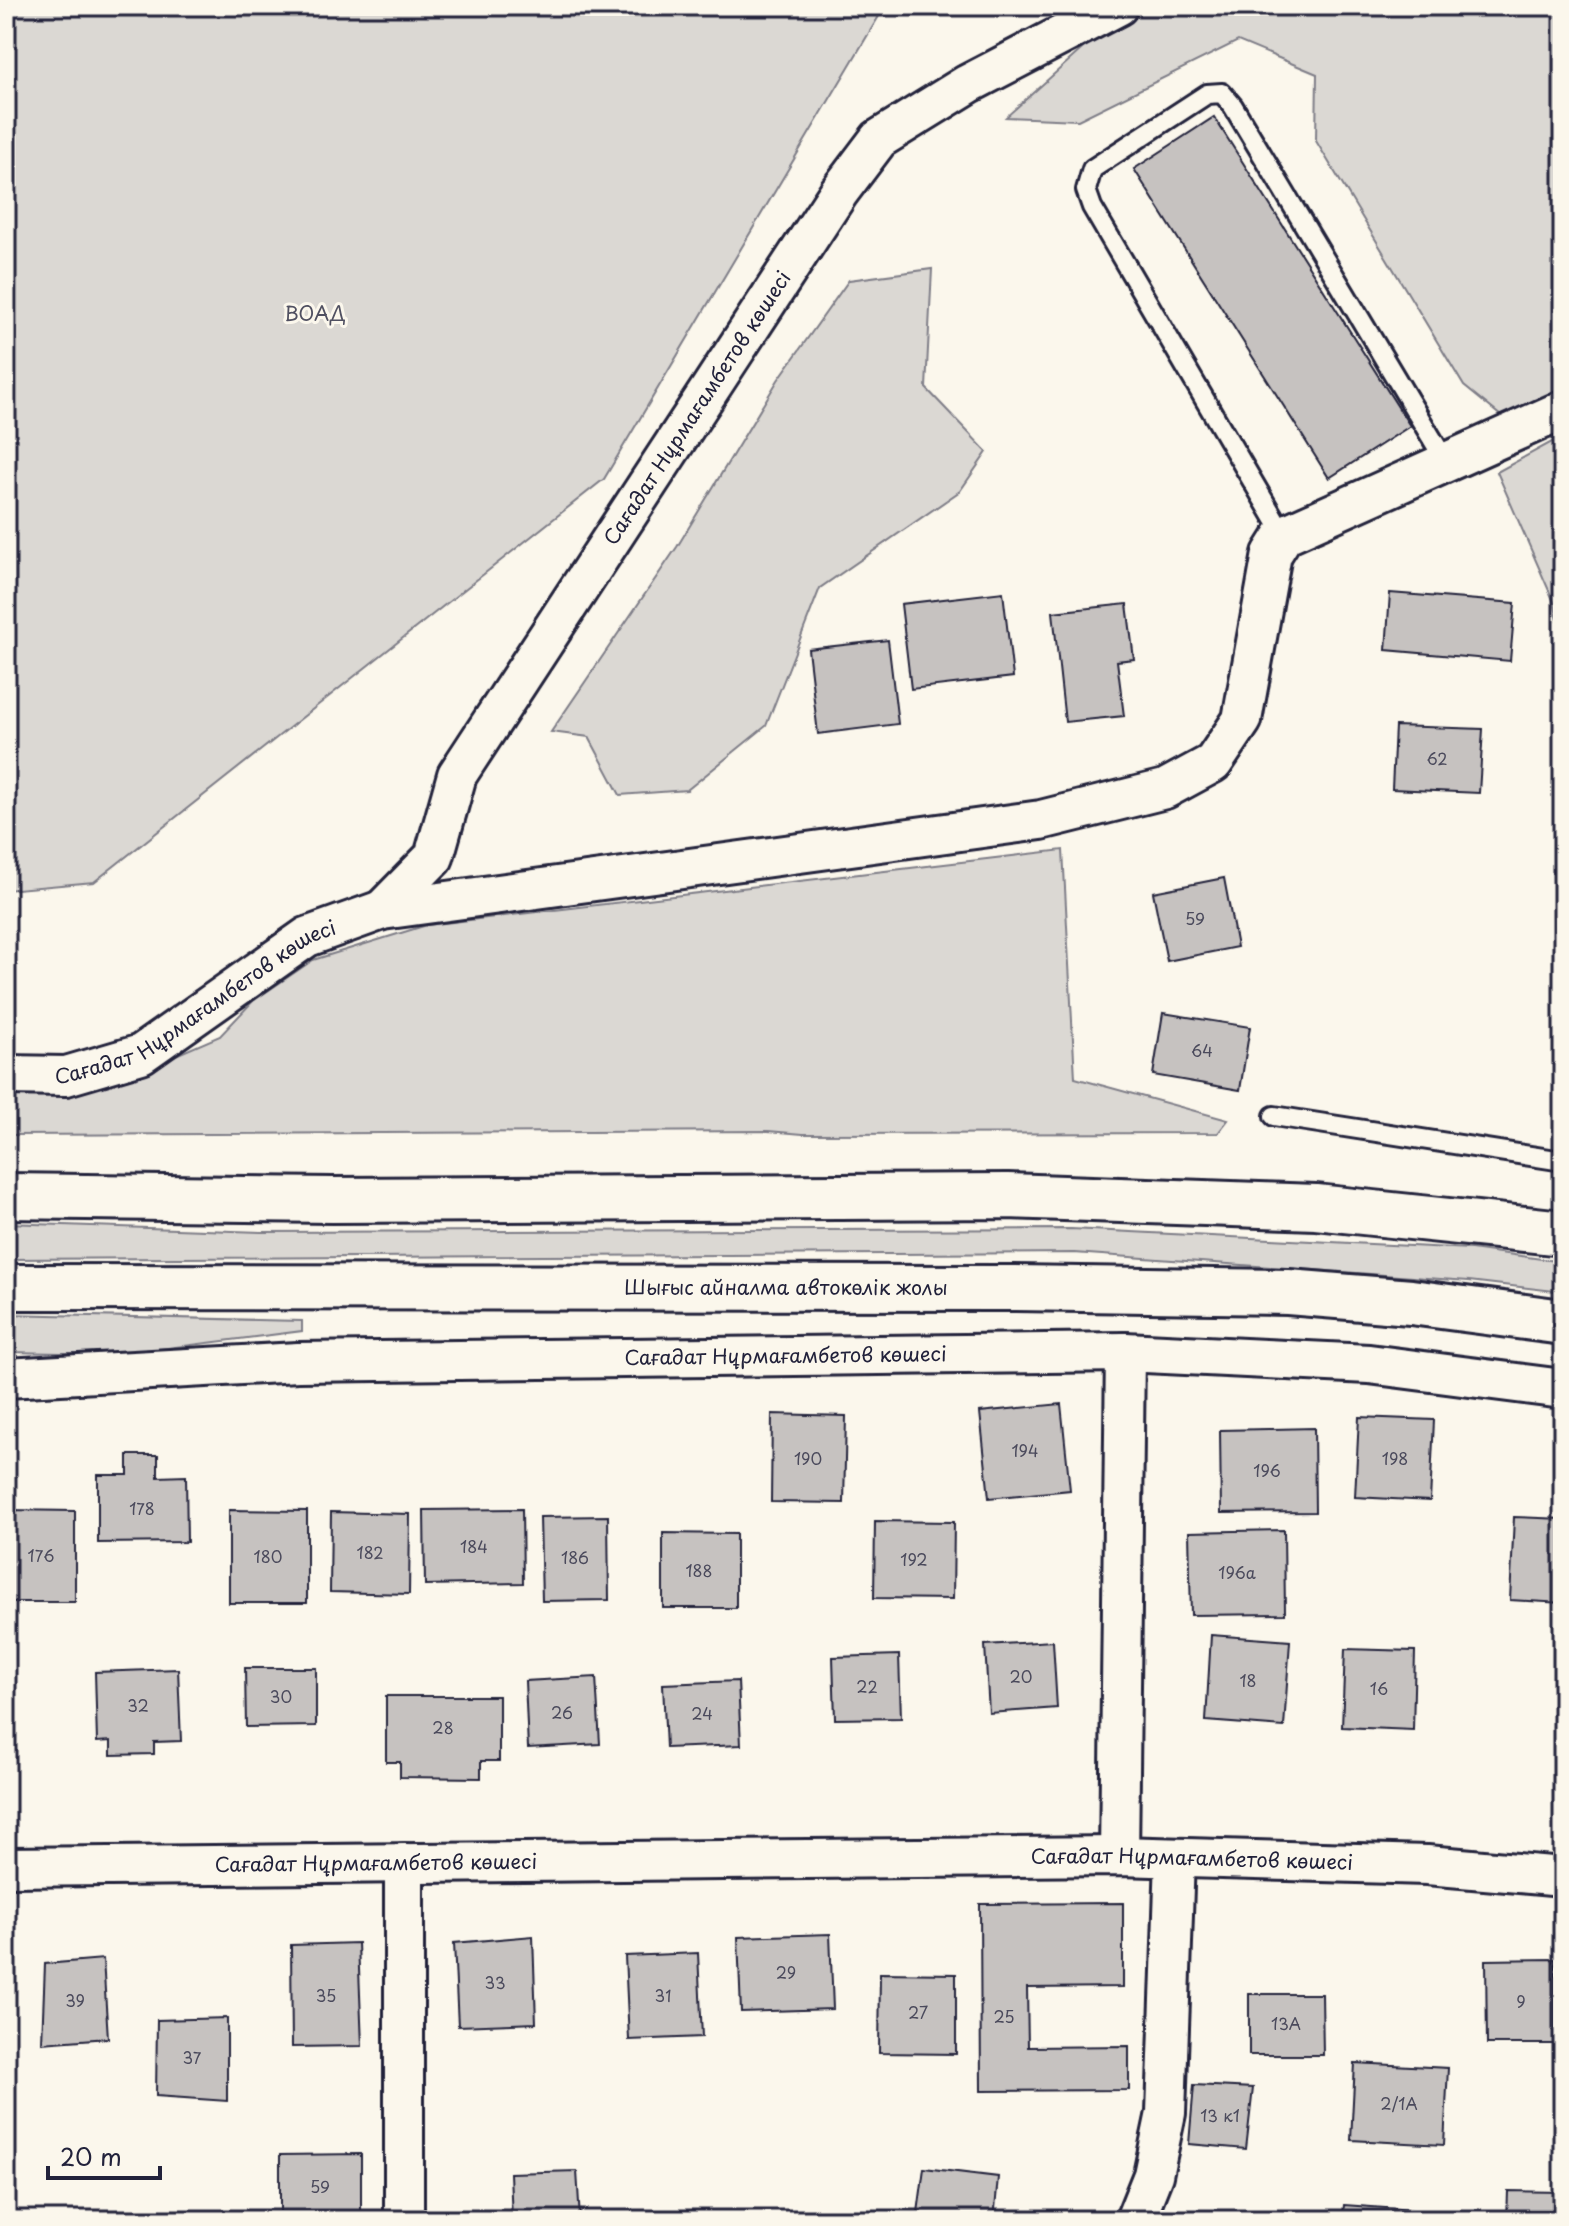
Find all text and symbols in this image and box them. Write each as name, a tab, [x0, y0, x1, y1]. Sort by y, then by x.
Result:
street label: Сағадат Нұрмағамбетов көшесі	[596, 265, 797, 551]
park label: ВОАД	[284, 298, 346, 328]
house number: 62	[1426, 746, 1448, 770]
house number: 59	[1185, 906, 1205, 930]
street label: Сағадат Нұрмағамбетов көшесі	[55, 912, 340, 1090]
house number: 64	[1191, 1038, 1213, 1062]
street label: Шығыс айналма автокөлік жолы	[624, 1272, 948, 1302]
street label: Сағадат Нұрмағамбетов көшесі	[624, 1338, 947, 1372]
house number: 194	[1011, 1438, 1039, 1462]
house number: 190	[794, 1446, 822, 1470]
house number: 198	[1382, 1446, 1408, 1470]
house number: 196	[1253, 1458, 1281, 1482]
house number: 178	[129, 1496, 155, 1520]
house number: 184	[460, 1534, 488, 1558]
house number: 182	[356, 1540, 384, 1564]
house number: 176	[28, 1543, 54, 1567]
house number: 180	[254, 1544, 282, 1568]
house number: 186	[561, 1545, 589, 1569]
house number: 192	[900, 1547, 928, 1571]
house number: 188	[685, 1558, 713, 1582]
house number: 196а	[1218, 1560, 1256, 1584]
house number: 20	[1010, 1664, 1032, 1688]
house number: 18	[1239, 1668, 1257, 1692]
house number: 22	[856, 1674, 878, 1698]
house number: 16	[1370, 1676, 1388, 1700]
house number: 30	[270, 1684, 292, 1708]
house number: 32	[127, 1693, 149, 1717]
house number: 26	[551, 1700, 573, 1724]
house number: 24	[691, 1701, 713, 1725]
house number: 28	[432, 1715, 454, 1739]
street label: Сағадат Нұрмағамбетов көшесі	[1031, 1840, 1354, 1877]
street label: Сағадат Нұрмағамбетов көшесі	[215, 1846, 537, 1879]
house number: 29	[776, 1960, 796, 1984]
house number: 33	[484, 1970, 506, 1994]
house number: 35	[316, 1983, 336, 2007]
house number: 31	[655, 1983, 671, 2007]
house number: 39	[65, 1988, 85, 2012]
house number: 9	[1516, 1989, 1526, 2013]
house number: 27	[908, 2000, 928, 2024]
house number: 25	[993, 2004, 1015, 2028]
house number: 13А	[1271, 2011, 1301, 2035]
house number: 37	[183, 2045, 202, 2069]
house number: 2/1А	[1380, 2091, 1418, 2115]
house number: 13 к1	[1200, 2103, 1240, 2127]
scale bar	[48, 2130, 160, 2180]
text: 20 m	[60, 2138, 122, 2174]
house number: 59	[310, 2174, 330, 2198]

